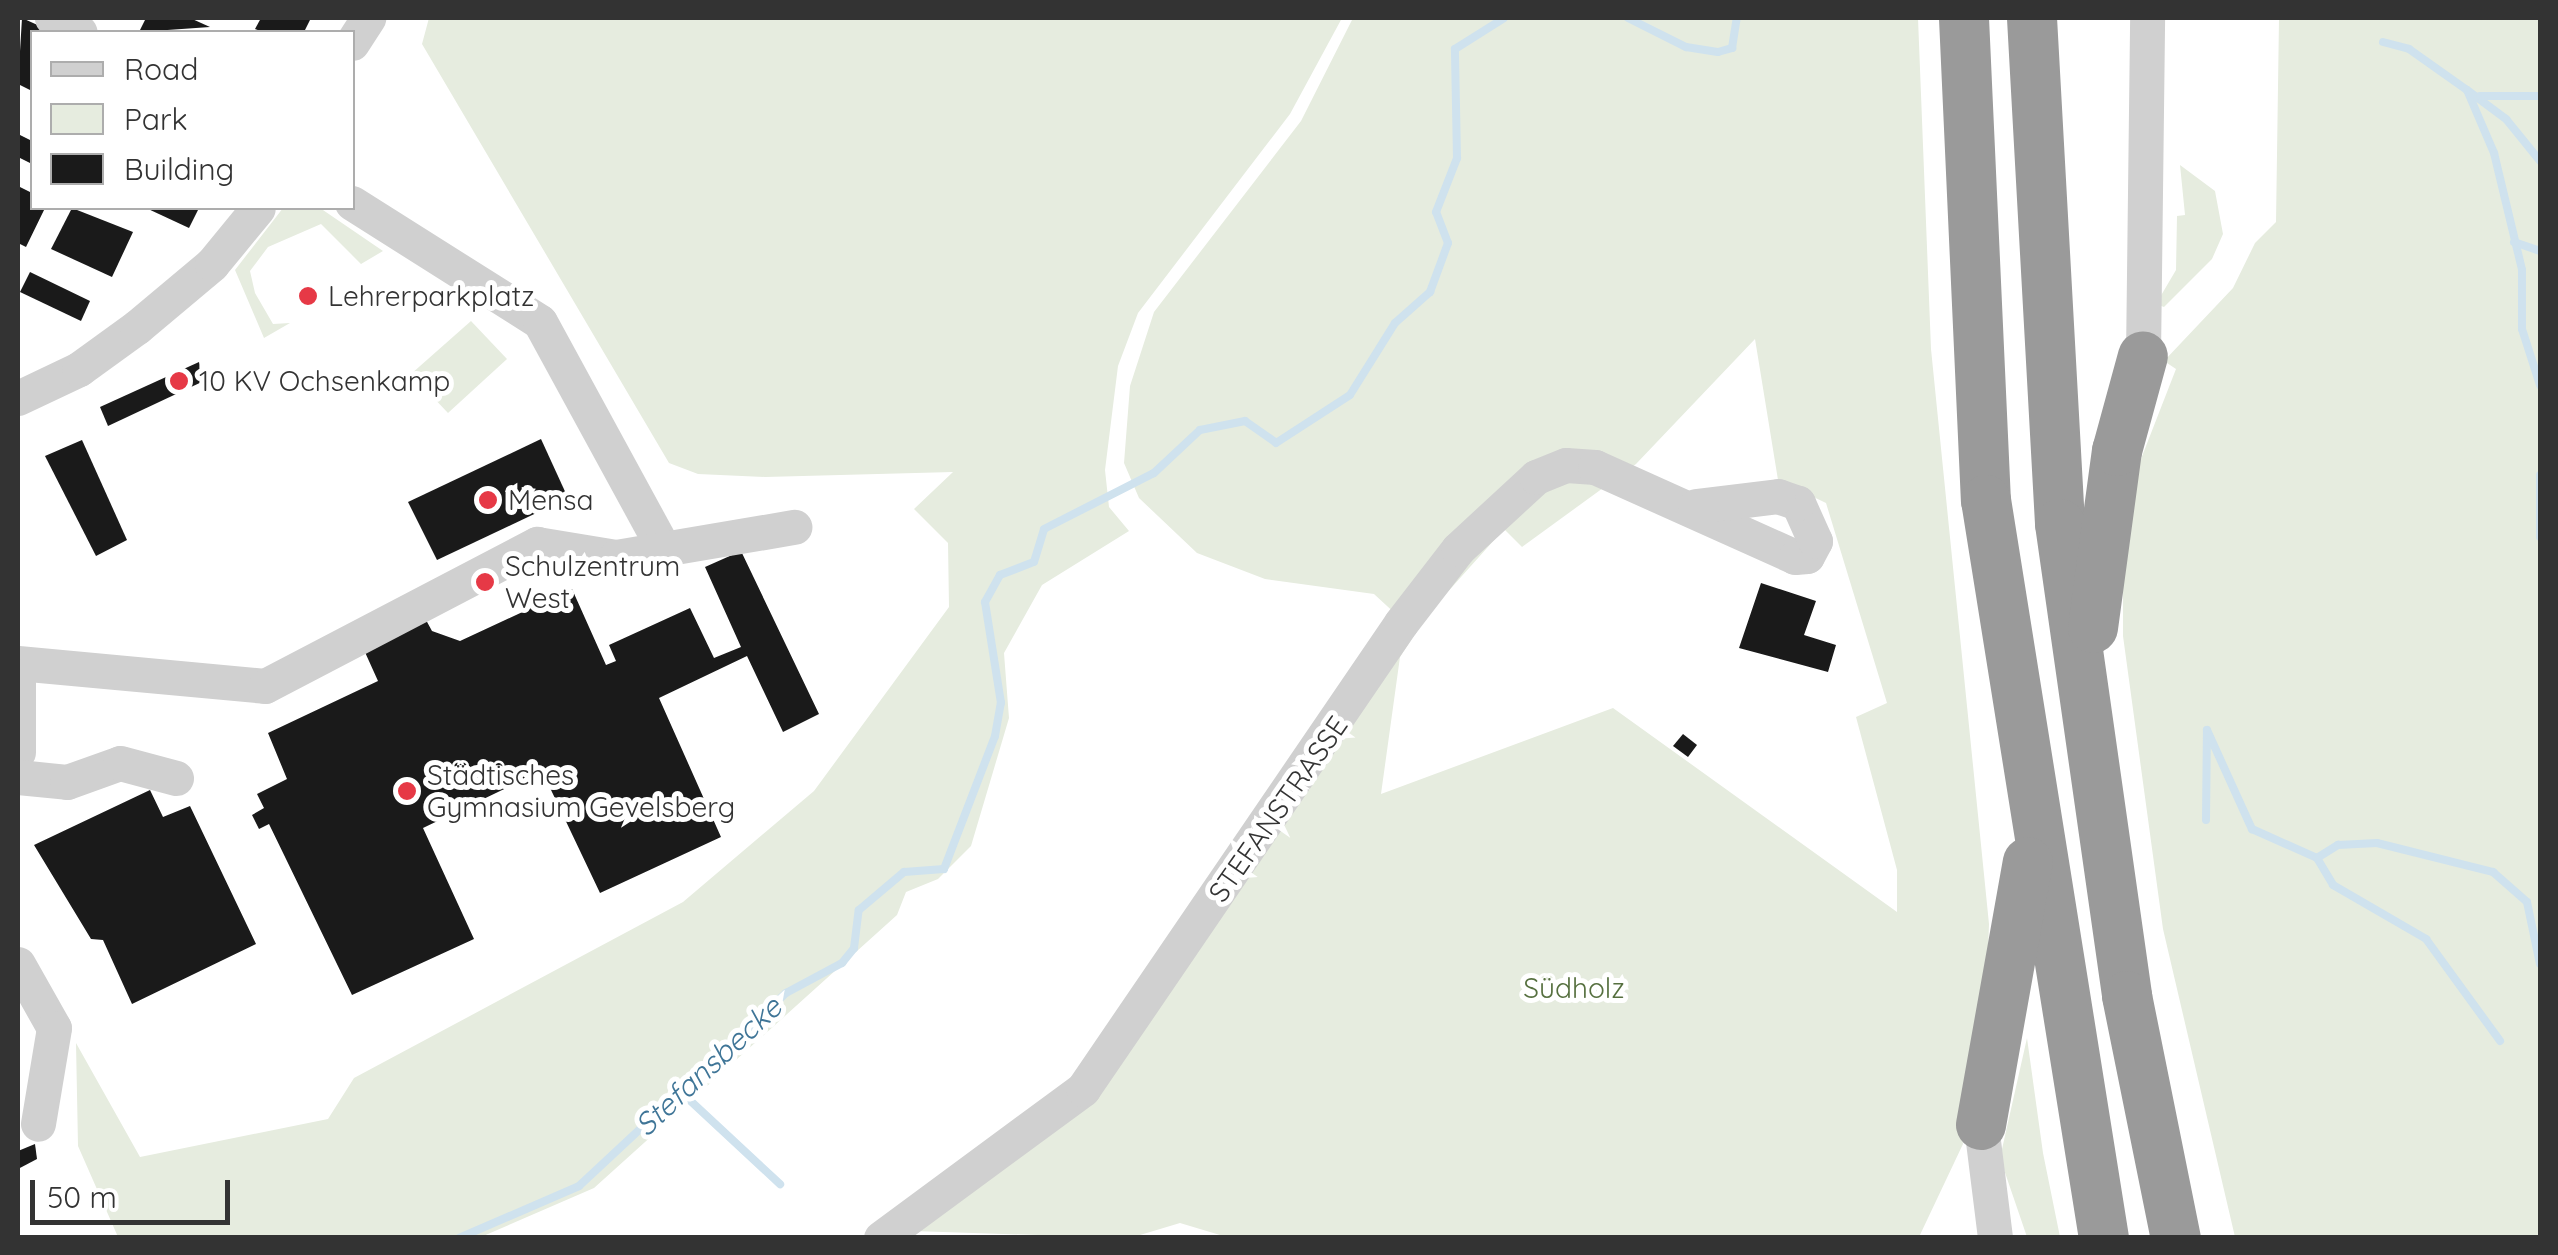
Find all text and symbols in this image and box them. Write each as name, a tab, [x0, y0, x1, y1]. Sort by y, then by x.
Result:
legend	[30, 30, 355, 210]
text: Road	[124, 50, 198, 88]
text: Park	[124, 100, 188, 138]
text: Building	[124, 150, 234, 188]
place label: Lehrerparkplatz	[328, 279, 534, 313]
marker: Lehrerparkplatz	[297, 285, 319, 307]
place label: 10 KV Ochsenkamp	[199, 364, 450, 398]
marker: 10 KV Ochsenkamp	[168, 370, 190, 392]
place label: Mensa	[508, 483, 593, 517]
marker: Mensa	[477, 489, 499, 511]
place label: Schulzentrum West	[505, 549, 680, 615]
marker: Schulzentrum West	[474, 571, 496, 593]
street label: STEFANSTRASSE	[1201, 710, 1355, 908]
place label: Städtisches Gymnasium Gevelsberg	[427, 758, 735, 824]
marker: Städtisches Gymnasium Gevelsberg	[396, 780, 418, 802]
park label: Südholz	[1523, 971, 1625, 1005]
water label: Stefansbecke	[627, 989, 789, 1143]
scale bar	[35, 1160, 235, 1222]
text: 50 m	[47, 1178, 117, 1216]

